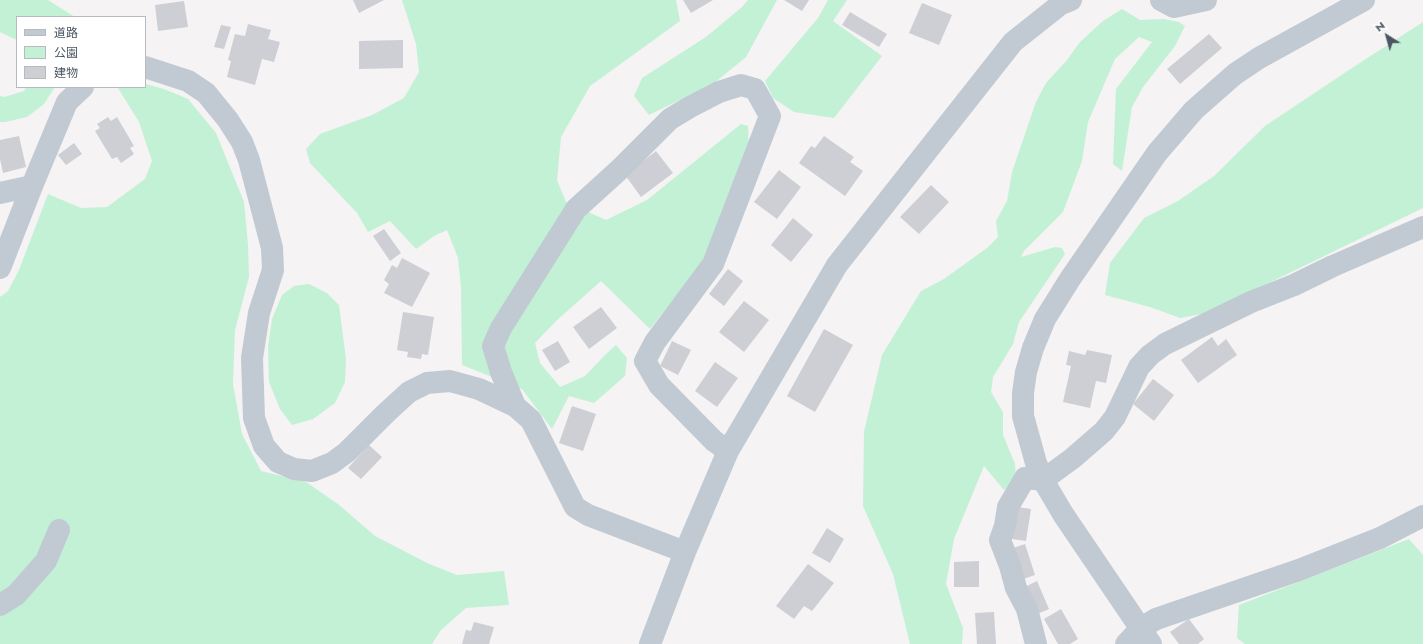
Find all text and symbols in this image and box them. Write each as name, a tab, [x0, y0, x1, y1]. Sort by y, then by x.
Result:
legend	[16, 16, 146, 88]
north arrow	[1367, 16, 1407, 56]
text: N	[1371, 17, 1388, 35]
text: 道路	[54, 24, 78, 42]
text: 公園	[54, 44, 78, 62]
text: 建物	[54, 64, 78, 82]

